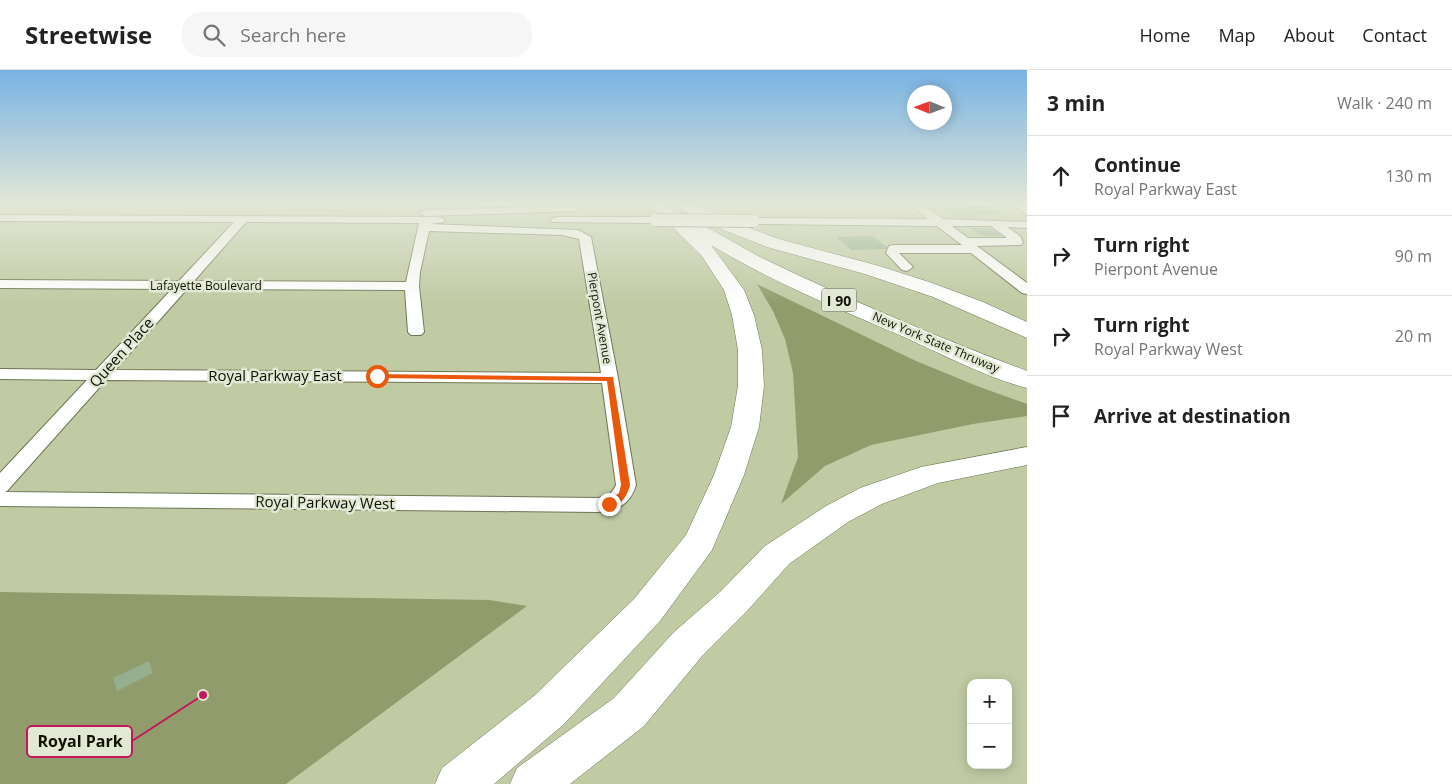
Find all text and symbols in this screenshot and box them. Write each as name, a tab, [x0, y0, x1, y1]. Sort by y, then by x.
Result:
search box	[182, 12, 532, 57]
text: Streetwise	[25, 18, 152, 51]
icon: search	[200, 21, 228, 49]
text: Search here	[240, 22, 346, 48]
text: Home	[1140, 23, 1190, 47]
text: Map	[1218, 23, 1256, 47]
text: About	[1284, 23, 1334, 47]
text: Contact	[1362, 23, 1427, 47]
north arrow	[907, 85, 952, 130]
text: 3 min	[1047, 89, 1105, 117]
text: Walk · 240 m	[1337, 92, 1432, 114]
text: Continue	[1094, 152, 1181, 178]
icon: ahead	[1047, 162, 1075, 190]
text: 130 m	[1386, 165, 1432, 187]
text: Royal Parkway East	[1094, 178, 1237, 200]
text: Turn right	[1094, 232, 1189, 258]
icon: right	[1047, 242, 1075, 270]
text: 90 m	[1395, 245, 1432, 267]
text: Pierpont Avenue	[1094, 258, 1218, 280]
street label: Pierpont Avenue	[584, 271, 616, 366]
street label: Lafayette Boulevard	[150, 277, 262, 294]
road number: I 90	[822, 288, 856, 312]
street label: New York State Thruway	[870, 308, 1003, 377]
text: Turn right	[1094, 312, 1189, 338]
street label: Queen Place	[84, 313, 158, 391]
icon: right	[1047, 322, 1075, 350]
text: 20 m	[1395, 325, 1432, 347]
text: Royal Parkway West	[1094, 338, 1243, 360]
street label: Royal Parkway East	[208, 365, 342, 385]
route start	[366, 365, 389, 388]
icon: arrive	[1047, 402, 1075, 430]
text: Arrive at destination	[1094, 403, 1291, 429]
street label: Royal Parkway West	[255, 491, 395, 513]
route end	[598, 493, 621, 516]
map controls	[967, 679, 1012, 769]
button: +	[967, 679, 1012, 724]
button: −	[967, 724, 1012, 769]
callout: Royal Park	[27, 726, 132, 757]
text: Royal Park	[37, 730, 123, 752]

